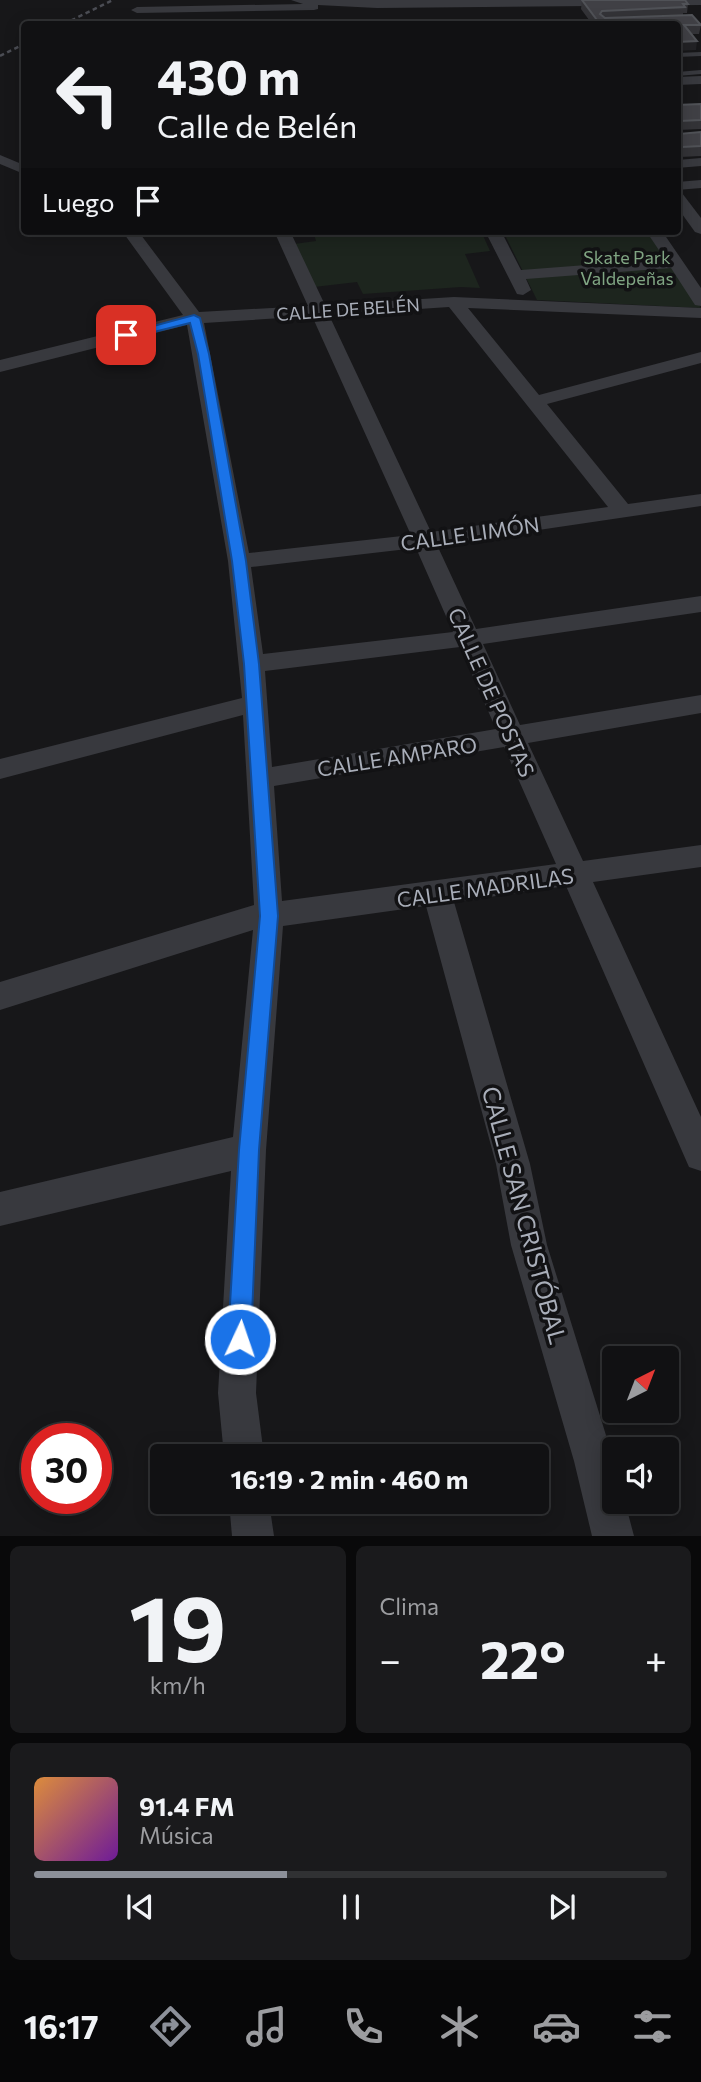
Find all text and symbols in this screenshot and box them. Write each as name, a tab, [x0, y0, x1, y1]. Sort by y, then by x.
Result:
text: 430 m	[157, 45, 300, 105]
icon: left	[42, 49, 133, 140]
text: Calle de Belén	[157, 105, 357, 145]
icon: arrive	[129, 182, 167, 220]
text: Luego	[42, 186, 115, 217]
park label: Skate Park Valdepeñas	[580, 246, 674, 289]
street label: CALLE DE BELÉN	[276, 293, 420, 325]
pin	[96, 305, 156, 365]
icon: arrive	[107, 316, 145, 354]
street label: CALLE LIMÓN	[399, 511, 541, 555]
street label: CALLE DE POSTAS	[444, 604, 540, 780]
street label: CALLE AMPARO	[315, 731, 479, 781]
street label: CALLE MADRILAS	[395, 862, 575, 912]
street label: CALLE SAN CRISTÓBAL	[477, 1083, 573, 1347]
position arrow	[203, 1302, 277, 1376]
north arrow	[602, 1346, 679, 1423]
map controls	[602, 1346, 679, 1514]
speed limit sign: 30	[21, 1423, 112, 1514]
button: sound	[602, 1437, 679, 1514]
text: 16:19 · 2 min · 460 m	[231, 1463, 468, 1494]
text: 19	[129, 1569, 226, 1681]
text: Clima	[380, 1592, 439, 1620]
text: 22°	[480, 1626, 566, 1690]
text: −	[380, 1635, 401, 1682]
text: +	[645, 1635, 667, 1682]
text: km/h	[150, 1671, 206, 1699]
text: 91.4 FM	[139, 1790, 234, 1821]
text: Música	[139, 1821, 214, 1849]
icon: previous	[121, 1888, 159, 1926]
icon: pause	[332, 1888, 370, 1926]
icon: next	[543, 1888, 581, 1926]
icon: directions	[146, 2002, 195, 2051]
icon: music	[242, 2002, 291, 2051]
icon: phone	[339, 2002, 388, 2051]
icon: climate	[435, 2002, 484, 2051]
icon: car	[532, 2002, 581, 2051]
icon: filters	[628, 2002, 677, 2051]
text: 16:17	[24, 2006, 98, 2046]

